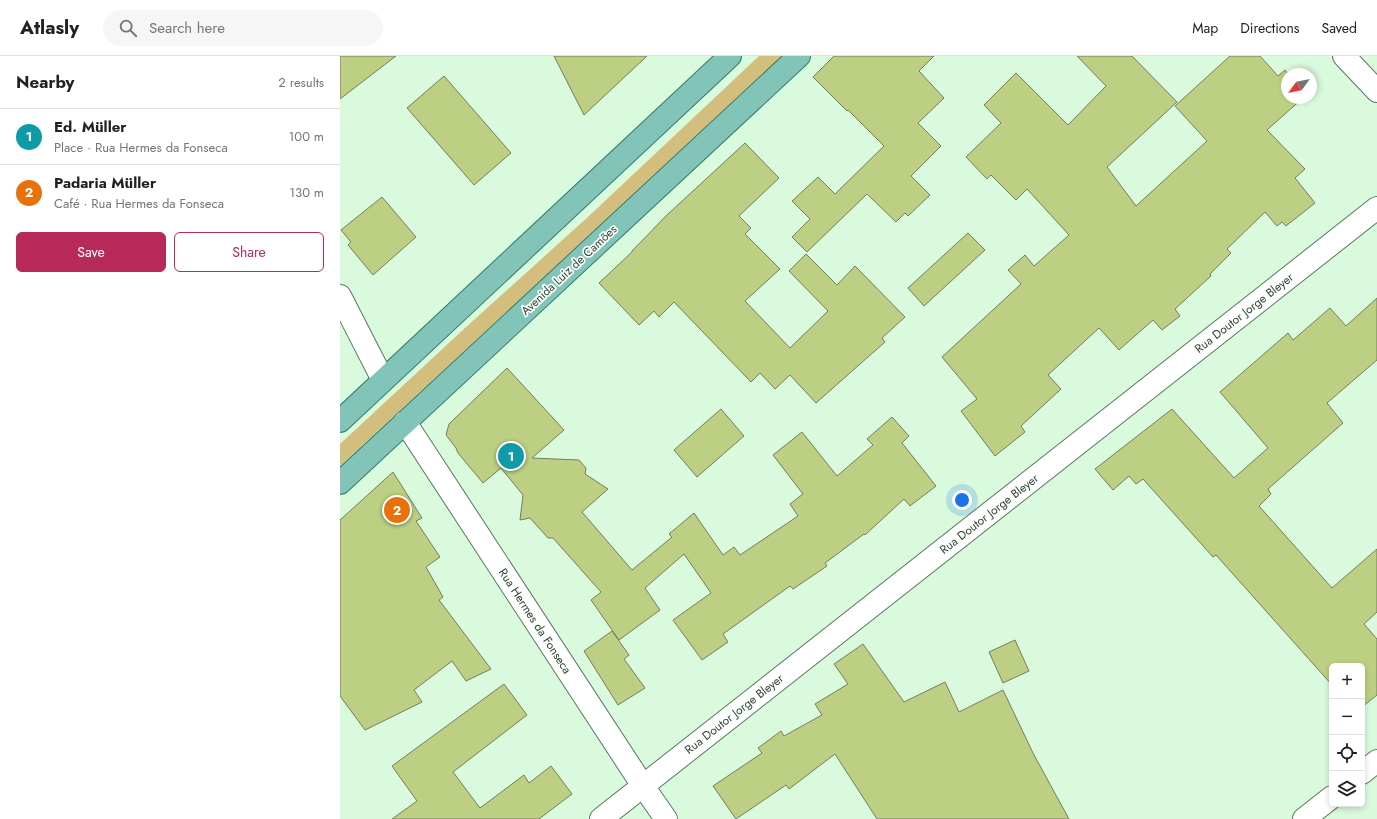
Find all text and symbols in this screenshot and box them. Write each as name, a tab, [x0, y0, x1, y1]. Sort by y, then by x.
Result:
search box	[103, 10, 383, 46]
text: Atlasly	[20, 14, 79, 41]
icon: search	[117, 17, 139, 39]
text: Search here	[149, 17, 225, 39]
text: Map	[1192, 18, 1218, 38]
text: Directions	[1240, 18, 1300, 38]
text: Saved	[1322, 18, 1357, 38]
north arrow	[1281, 68, 1317, 104]
text: Nearby	[16, 70, 74, 94]
text: 2 results	[278, 73, 324, 92]
text: Ed. Müller	[54, 116, 126, 138]
text: 1	[26, 127, 32, 146]
text: 100 m	[289, 127, 324, 146]
text: Place · Rua Hermes da Fonseca	[54, 138, 228, 157]
text: Padaria Müller	[54, 172, 156, 194]
text: 2	[25, 183, 33, 202]
text: 130 m	[289, 183, 324, 202]
text: Café · Rua Hermes da Fonseca	[54, 194, 224, 213]
street label: Avenida Luiz de Camões	[517, 221, 621, 319]
button: Save	[16, 232, 166, 272]
button: Share	[174, 232, 324, 272]
street label: Rua Doutor Jorge Bleyer	[1191, 268, 1298, 357]
pin: 1	[498, 441, 524, 471]
street label: Rua Doutor Jorge Bleyer	[936, 469, 1043, 558]
your location	[952, 490, 972, 510]
pin: 2	[384, 495, 410, 525]
street label: Rua Hermes da Fonseca	[494, 565, 576, 677]
map controls	[1329, 663, 1365, 807]
button: +	[1329, 663, 1365, 699]
street label: Rua Doutor Jorge Bleyer	[681, 669, 788, 758]
button: −	[1329, 699, 1365, 735]
button: locate	[1329, 735, 1365, 771]
button: layers	[1329, 771, 1365, 807]

